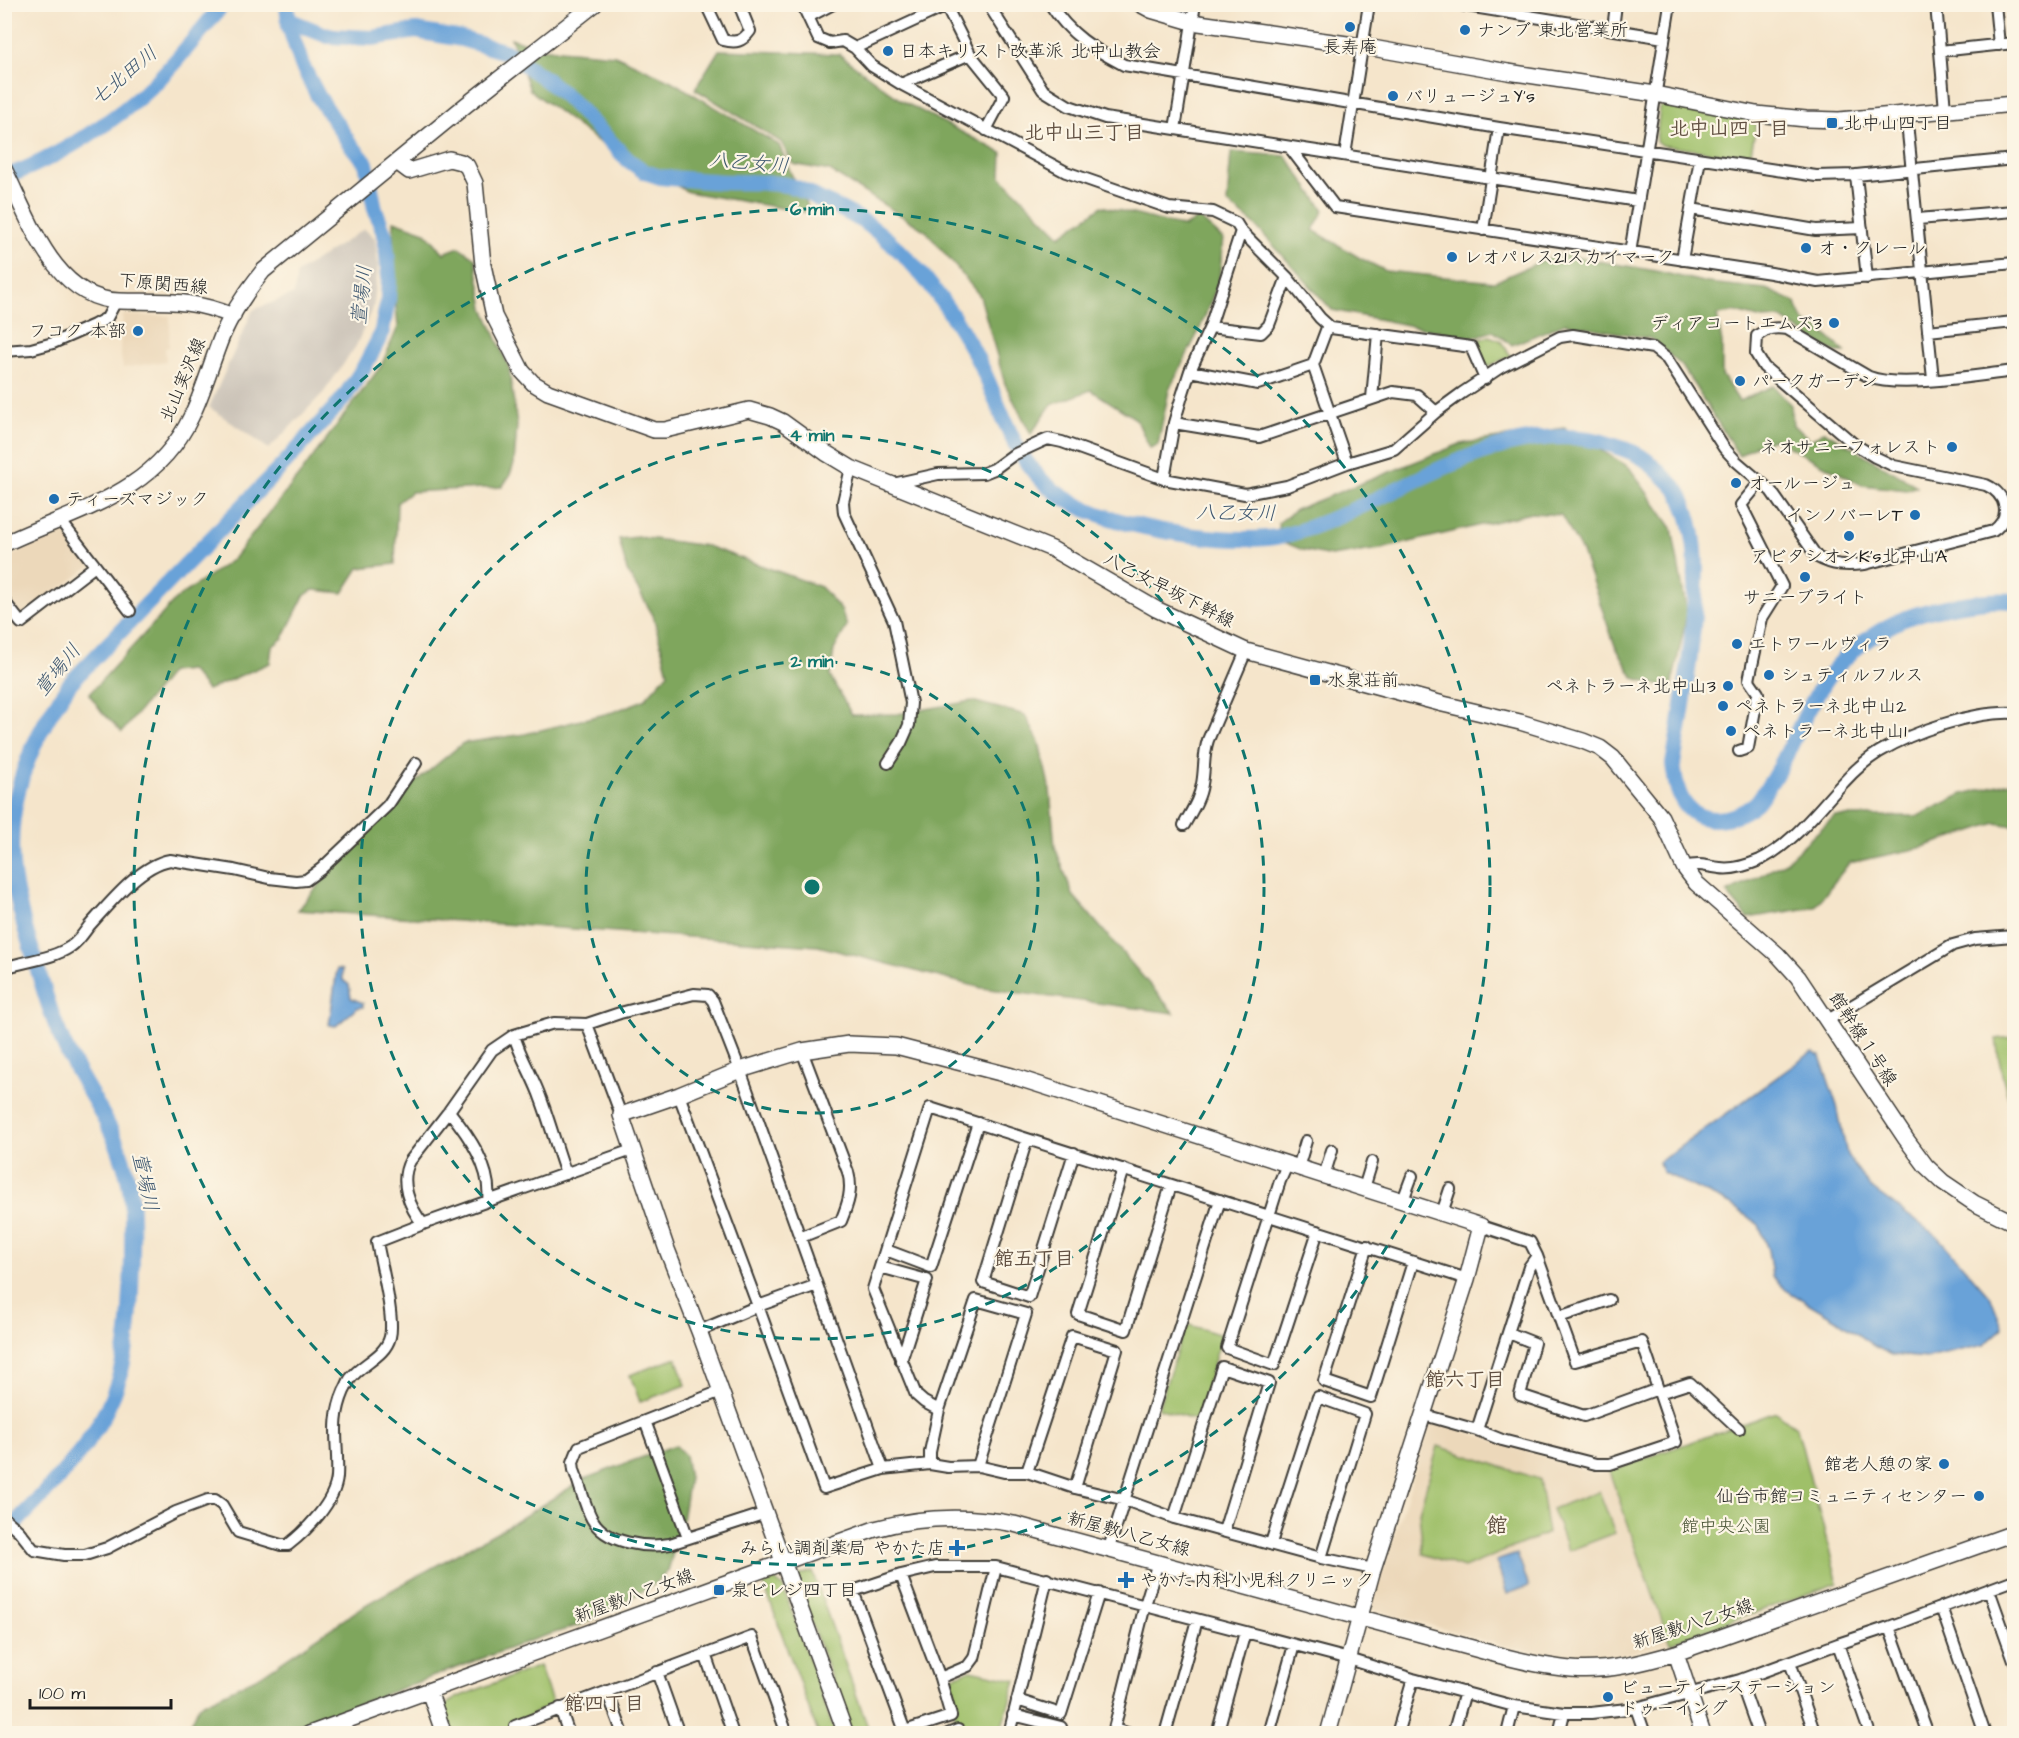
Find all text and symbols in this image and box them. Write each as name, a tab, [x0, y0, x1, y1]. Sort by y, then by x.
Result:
place label: ナンブ 東北営業所	[1477, 18, 1628, 43]
marker: 長寿庵	[1343, 20, 1357, 34]
marker: ナンブ 東北営業所	[1458, 23, 1472, 37]
place label: 長寿庵	[1323, 35, 1377, 60]
place label: 日本キリスト改革派 北中山教会	[900, 39, 1161, 64]
water label: 七北田川	[84, 40, 164, 112]
marker: 日本キリスト改革派 北中山教会	[881, 44, 895, 58]
place label: バリュージュY's	[1405, 84, 1535, 109]
marker: バリュージュY's	[1386, 89, 1400, 103]
place label: 北中山四丁目	[1844, 111, 1952, 136]
district label: 北中山四丁目	[1669, 115, 1789, 143]
marker: 北中山四丁目	[1825, 116, 1839, 130]
district label: 北中山三丁目	[1024, 119, 1144, 147]
water label: 八乙女川	[708, 146, 790, 180]
text: 6 min	[790, 197, 834, 222]
place label: オ・クレール	[1818, 236, 1926, 261]
marker: オ・クレール	[1799, 241, 1813, 255]
place label: レオパレス21スカイマーク	[1464, 245, 1675, 270]
marker: レオパレス21スカイマーク	[1445, 250, 1459, 264]
water label: 萱場川	[345, 264, 379, 326]
street label: 下原関西線	[117, 268, 209, 300]
place label: ディアコートエムズ3	[1651, 311, 1822, 336]
marker: ディアコートエムズ3	[1827, 316, 1841, 330]
place label: フコク 本部	[29, 319, 126, 344]
marker: フコク 本部	[131, 324, 145, 338]
street label: 北山実沢線	[154, 334, 212, 426]
place label: パークガーデン	[1752, 369, 1878, 394]
marker: パークガーデン	[1733, 374, 1747, 388]
text: 4 min	[789, 423, 835, 448]
place label: ネオサニーフォレスト	[1760, 435, 1940, 460]
marker: ネオサニーフォレスト	[1945, 440, 1959, 454]
place label: オールージュ	[1748, 471, 1856, 496]
marker: オールージュ	[1729, 476, 1743, 490]
place label: ティーズマジック	[66, 487, 209, 512]
marker: ティーズマジック	[47, 492, 61, 506]
water label: 八乙女川	[1196, 498, 1276, 528]
place label: インノバーレT	[1786, 503, 1904, 528]
marker: インノバーレT	[1908, 508, 1922, 522]
marker: アビタシオンK's北中山A	[1842, 529, 1856, 543]
place label: アビタシオンK's北中山A	[1751, 544, 1948, 569]
street label: 八乙女早坂下幹線	[1099, 546, 1239, 634]
marker: サニーブライト	[1798, 570, 1812, 584]
place label: サニーブライト	[1743, 585, 1867, 610]
place label: エトワールヴィラ	[1749, 632, 1892, 657]
marker: エトワールヴィラ	[1730, 637, 1744, 651]
water label: 萱場川	[28, 638, 88, 702]
text: 2 min	[789, 649, 834, 674]
place label: シュティルフルス	[1781, 663, 1923, 688]
place label: 水泉荘前	[1327, 668, 1399, 693]
marker: シュティルフルス	[1762, 668, 1776, 682]
marker: 水泉荘前	[1308, 673, 1322, 687]
place label: ペネトラーネ北中山3	[1546, 674, 1716, 699]
marker: ペネトラーネ北中山3	[1721, 679, 1735, 693]
place label: ペネトラーネ北中山2	[1735, 694, 1907, 719]
marker: ペネトラーネ北中山2	[1716, 699, 1730, 713]
place label: ペネトラーネ北中山1	[1743, 719, 1907, 744]
marker: ペネトラーネ北中山1	[1724, 724, 1738, 738]
centre of rings	[802, 877, 822, 897]
street label: 館幹線１号線	[1823, 987, 1903, 1091]
water label: 萱場川	[125, 1150, 165, 1214]
district label: 館五丁目	[994, 1245, 1074, 1273]
district label: 館六丁目	[1425, 1366, 1505, 1394]
place label: 館老人憩の家	[1824, 1452, 1932, 1477]
marker: 館老人憩の家	[1937, 1457, 1951, 1471]
place label: 仙台市館コミュニティセンター	[1716, 1484, 1967, 1509]
marker: 仙台市館コミュニティセンター	[1972, 1489, 1986, 1503]
street label: 新屋敷八乙女線	[1065, 1506, 1193, 1562]
district label: 館	[1487, 1511, 1508, 1540]
park label: 館中央公園	[1681, 1514, 1771, 1539]
place label: みらい調剤薬局 やかた店	[740, 1536, 945, 1561]
marker: みらい調剤薬局 やかた店	[950, 1541, 964, 1555]
street label: 新屋敷八乙女線	[571, 1563, 697, 1629]
place label: やかた内科小児科クリニック	[1140, 1568, 1374, 1593]
marker: やかた内科小児科クリニック	[1117, 1571, 1135, 1589]
place label: 泉ビレジ四丁目	[731, 1578, 857, 1603]
marker: 泉ビレジ四丁目	[712, 1583, 726, 1597]
street label: 新屋敷八乙女線	[1629, 1593, 1757, 1655]
scale bar	[30, 1672, 171, 1710]
place label: ビューティーステーション ドゥーイング	[1620, 1675, 1836, 1721]
text: 100 m	[39, 1681, 85, 1706]
district label: 館四丁目	[564, 1690, 644, 1718]
marker: ビューティーステーション ドゥーイング	[1601, 1690, 1615, 1704]

